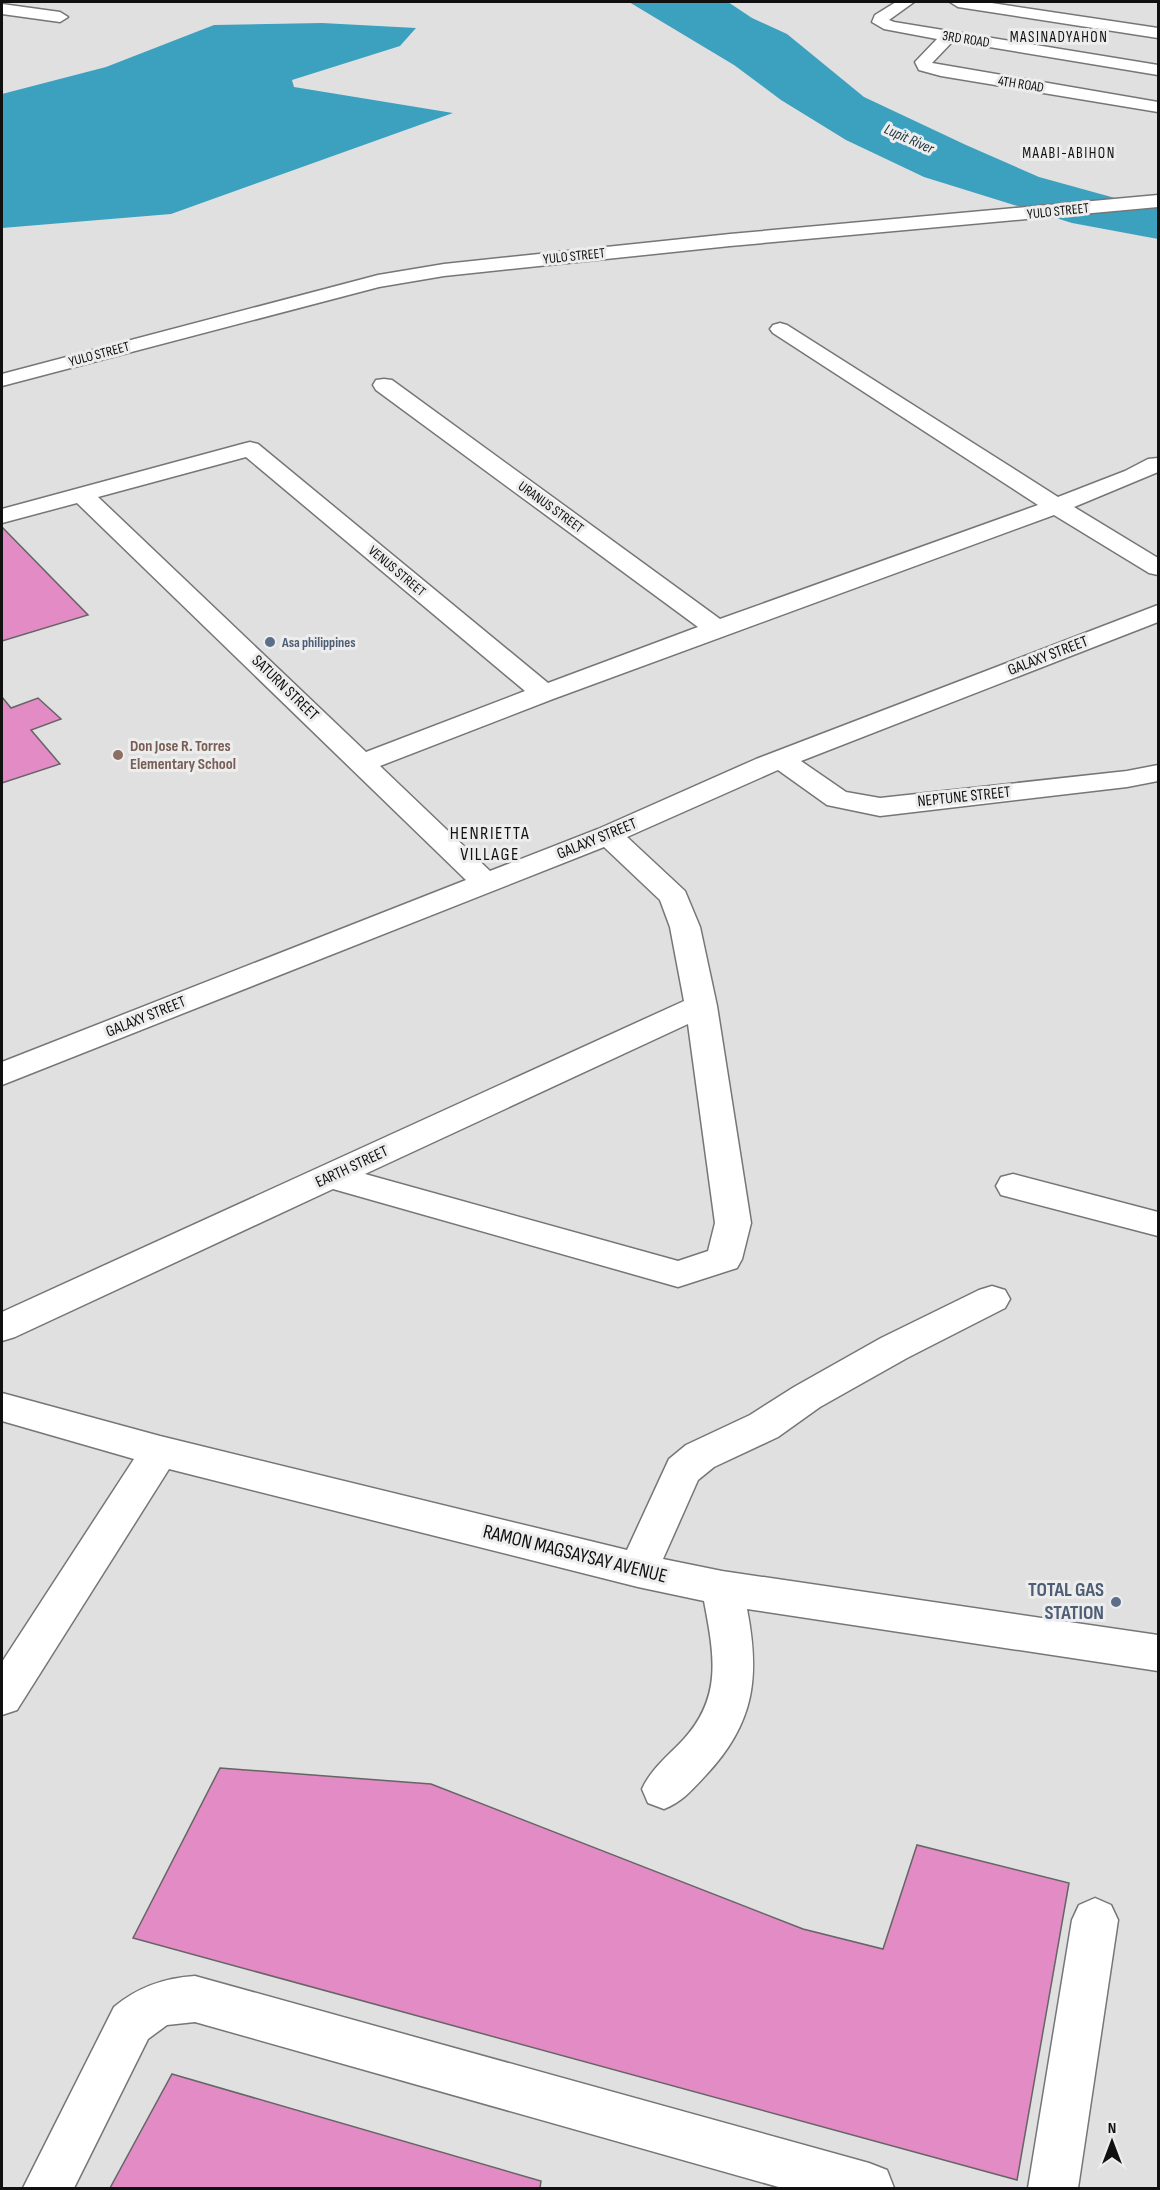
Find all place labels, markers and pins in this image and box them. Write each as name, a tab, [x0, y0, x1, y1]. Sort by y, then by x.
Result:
place label: Asa philippines	[281, 634, 356, 651]
marker: Asa philippines	[263, 635, 277, 649]
place label: Don Jose R. Torres Elementary School	[130, 737, 236, 774]
marker: Don Jose R. Torres Elementary School	[111, 748, 125, 762]
place label: TOTAL GAS STATION	[1028, 1578, 1104, 1625]
marker: TOTAL GAS STATION	[1109, 1595, 1123, 1609]

